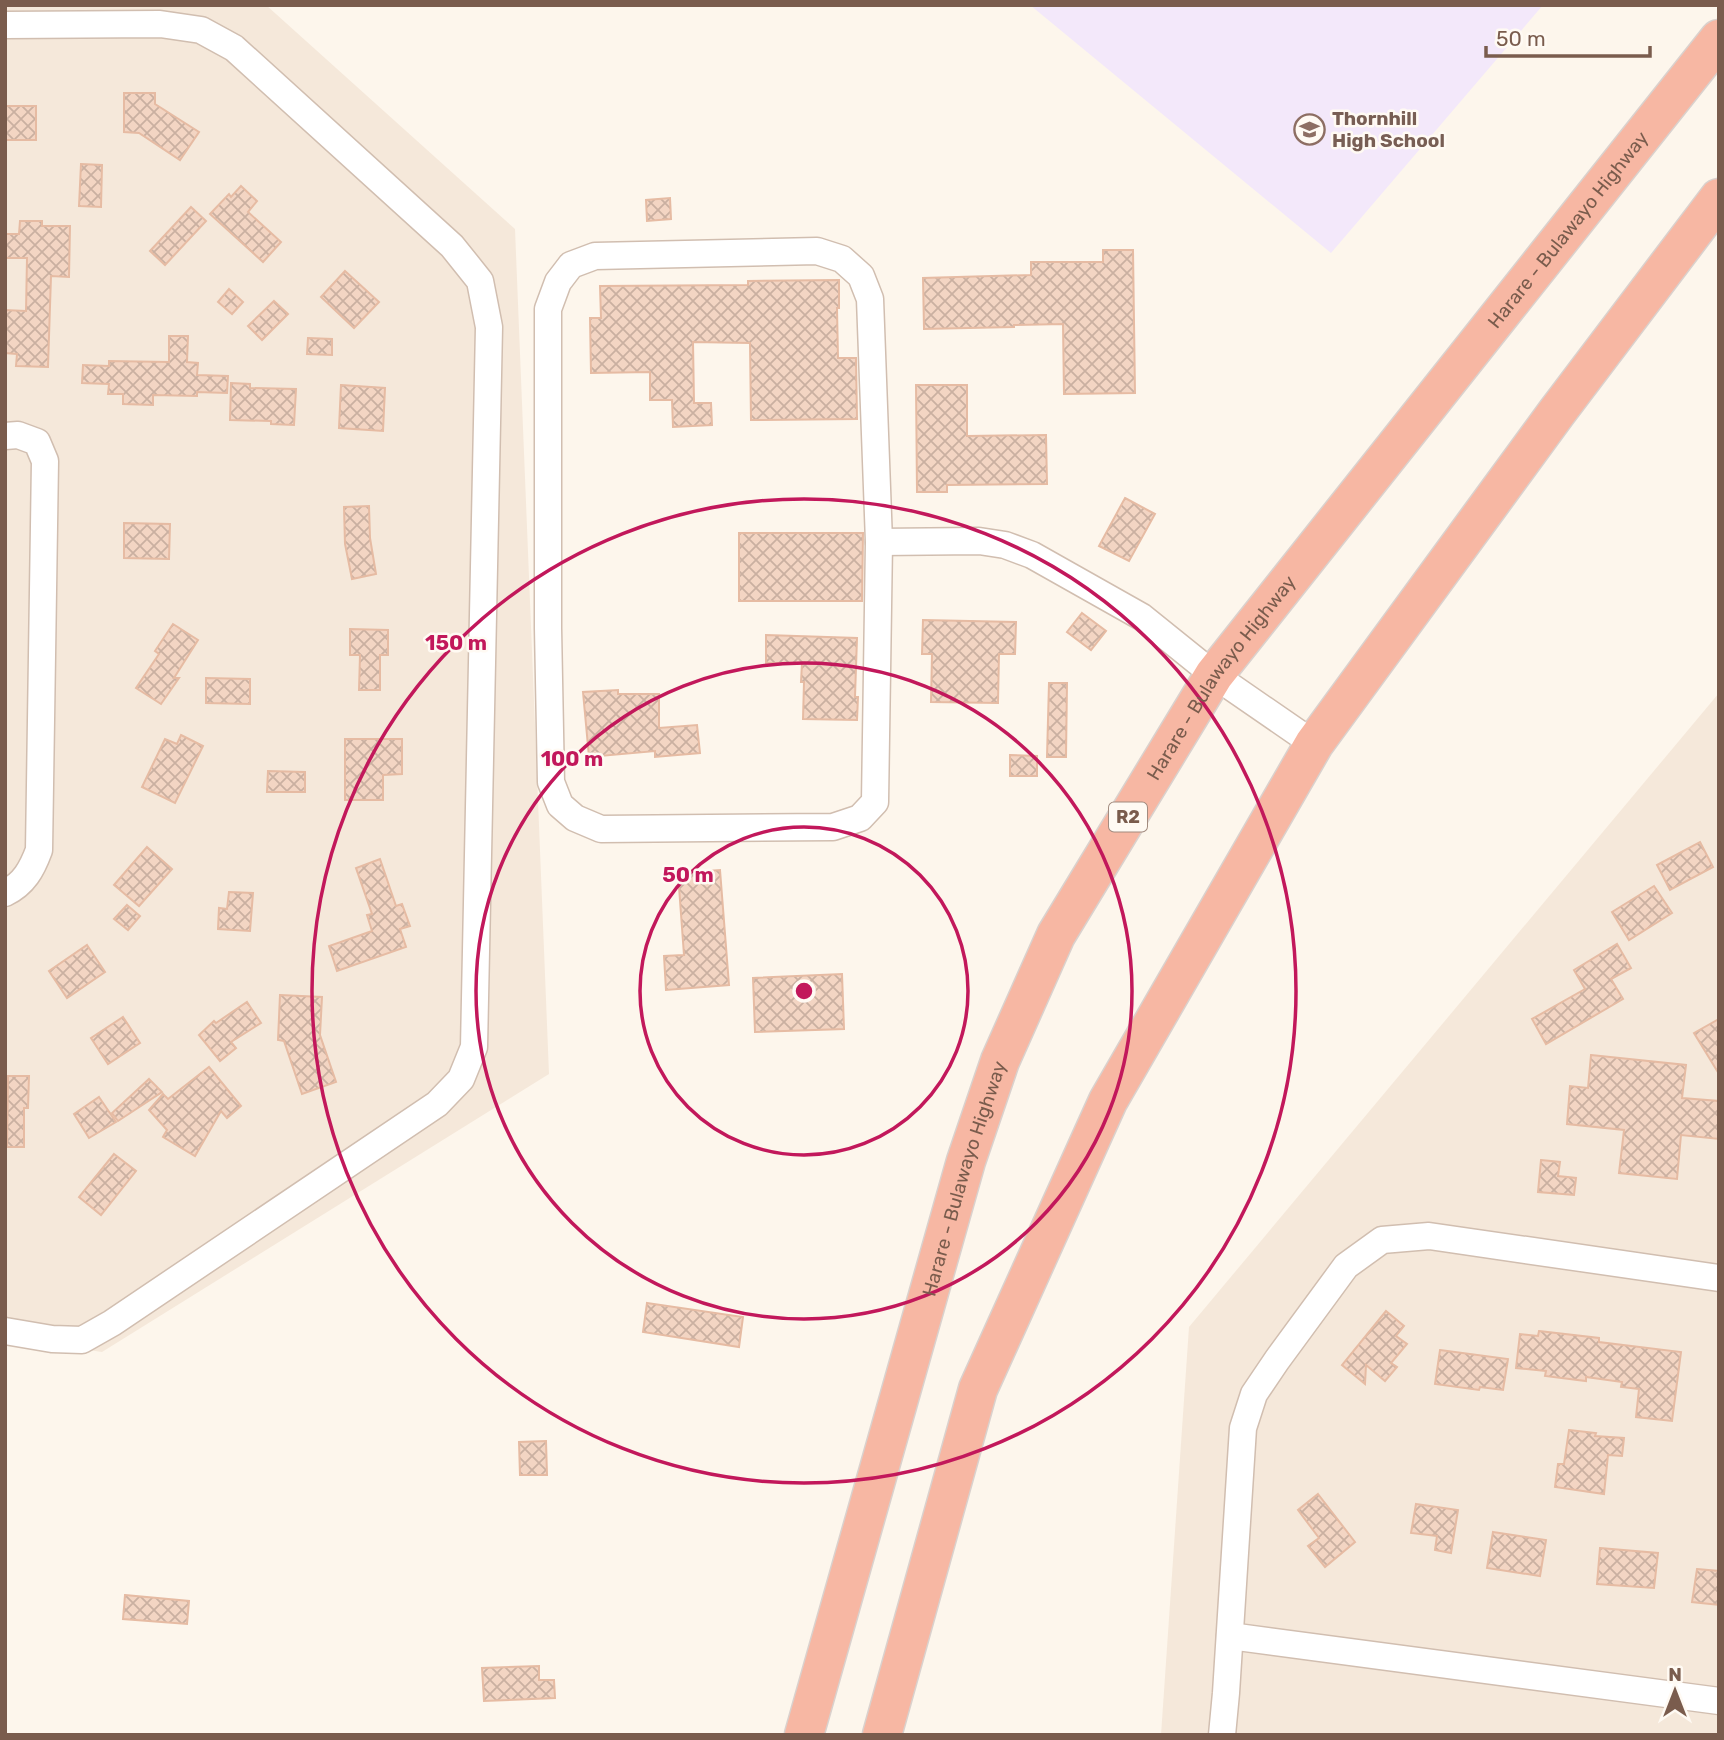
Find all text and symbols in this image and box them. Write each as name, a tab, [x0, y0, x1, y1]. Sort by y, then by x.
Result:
scale bar	[1486, 14, 1650, 58]
text: 50 m	[1496, 26, 1546, 51]
place label: Thornhill High School	[1332, 107, 1445, 152]
school or university icon: Thornhill High School	[1292, 112, 1326, 146]
street label: Harare - Bulawayo Highway	[1483, 127, 1653, 333]
street label: Harare - Bulawayo Highway	[1142, 571, 1301, 784]
text: 150 m	[425, 630, 487, 655]
text: 100 m	[541, 746, 603, 771]
road number: R2	[1109, 802, 1147, 832]
text: 50 m	[662, 862, 714, 887]
centre of rings	[792, 979, 816, 1003]
street label: Harare - Bulawayo Highway	[917, 1058, 1011, 1299]
north arrow	[1640, 1656, 1710, 1726]
text: N	[1668, 1663, 1682, 1686]

